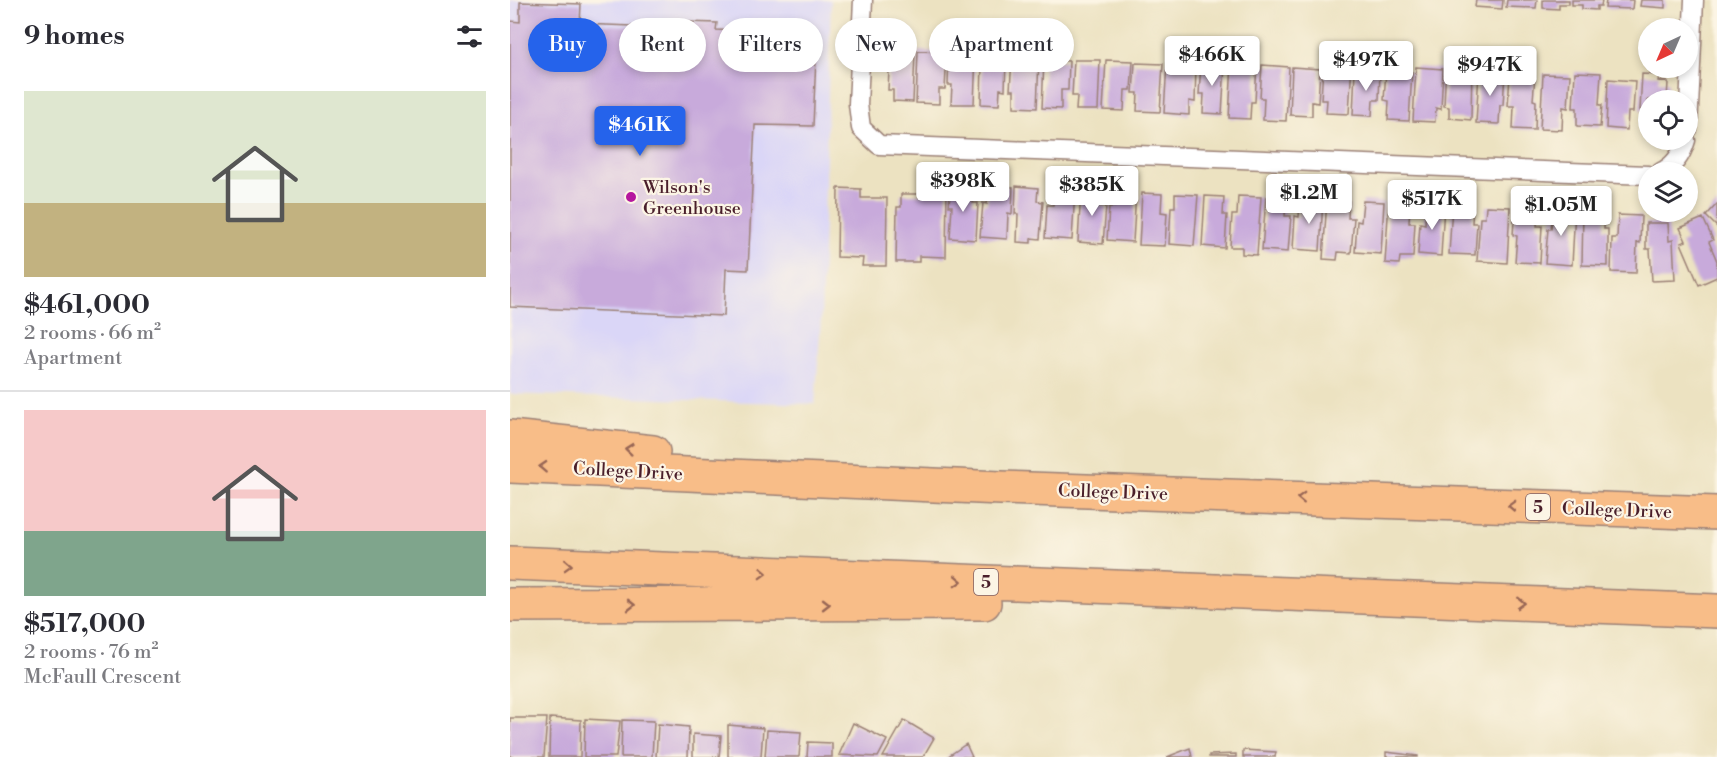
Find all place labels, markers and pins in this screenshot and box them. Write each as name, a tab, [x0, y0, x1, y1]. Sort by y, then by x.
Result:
pin: $466K	[1170, 36, 1254, 87]
pin: $497K	[1324, 41, 1408, 92]
pin: $947K	[1448, 46, 1532, 97]
pin: $461K	[598, 106, 682, 157]
pin: $398K	[921, 162, 1005, 213]
pin: $385K	[1050, 166, 1134, 217]
pin: $1.2M	[1267, 174, 1351, 225]
place label: Wilson's Greenhouse	[642, 176, 741, 220]
pin: $517K	[1390, 180, 1474, 231]
pin: $1.05M	[1512, 186, 1610, 237]
marker: Wilson's Greenhouse	[624, 190, 638, 204]

